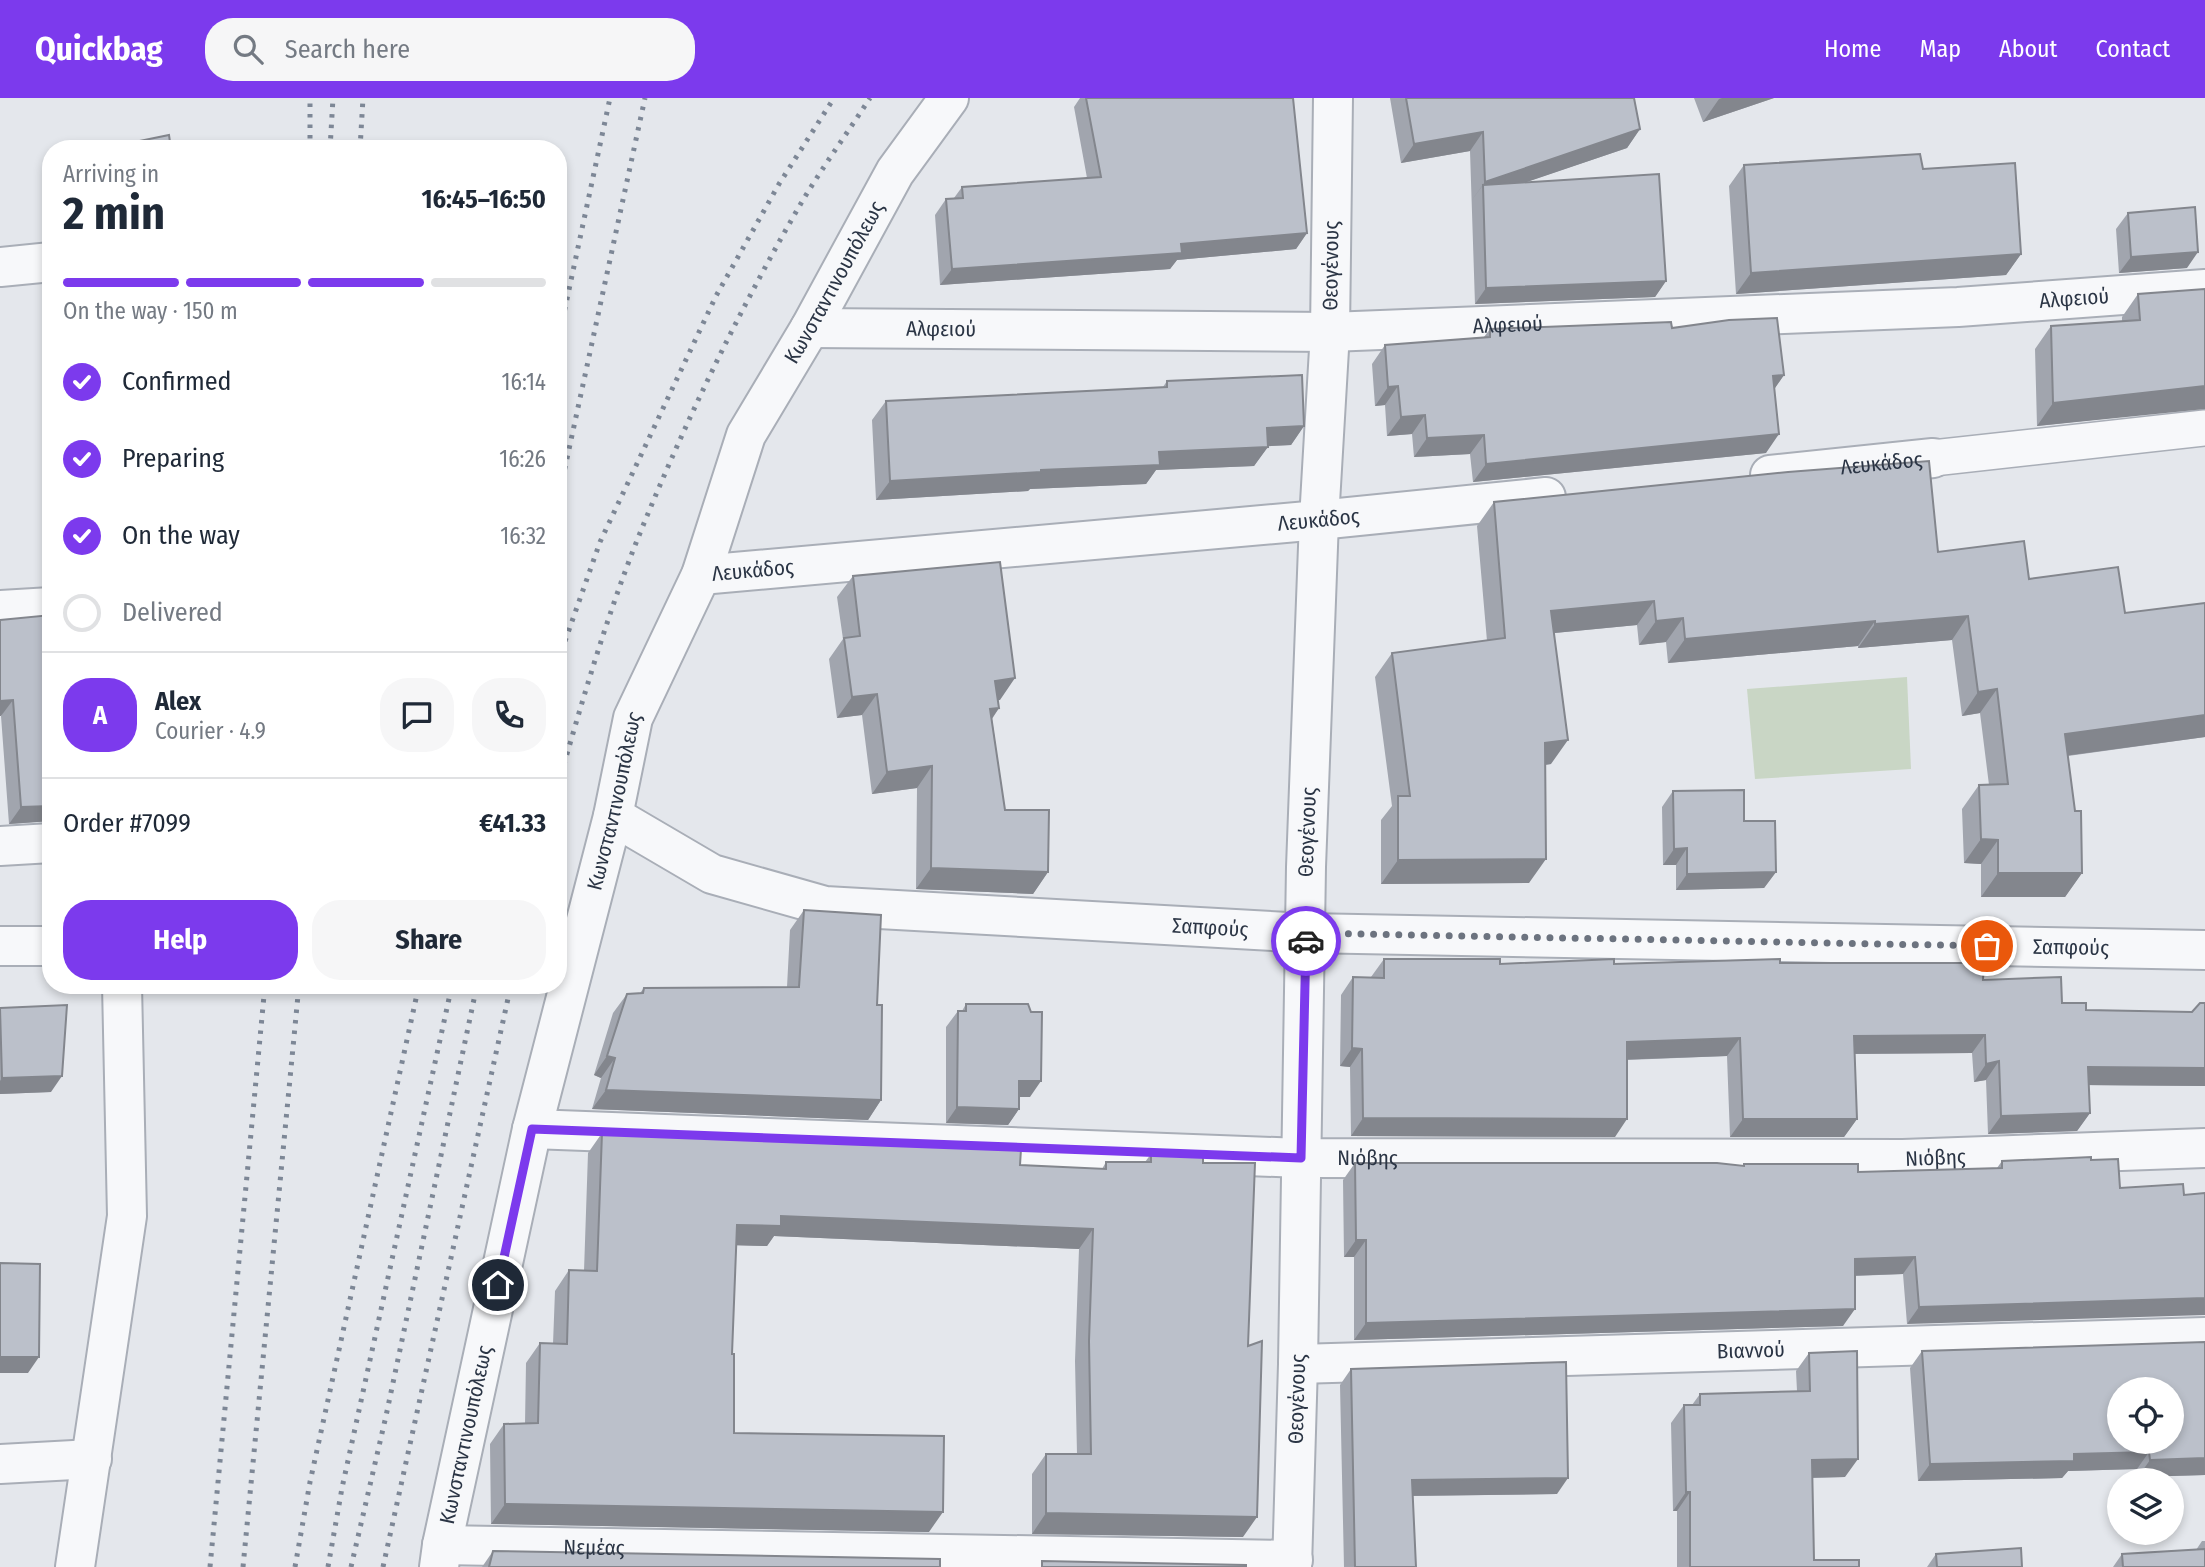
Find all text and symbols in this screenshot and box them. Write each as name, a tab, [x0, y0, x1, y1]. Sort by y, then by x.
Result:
search box	[205, 18, 695, 81]
text: Quickbag	[35, 29, 163, 69]
icon: search	[229, 30, 267, 68]
text: Search here	[285, 34, 410, 65]
text: Home	[1824, 35, 1881, 63]
text: Map	[1919, 35, 1961, 63]
text: About	[1999, 35, 2057, 63]
text: Contact	[2095, 35, 2170, 63]
text: Arriving in	[63, 160, 159, 188]
text: 16:45–16:50	[421, 184, 546, 215]
text: 2 min	[63, 186, 165, 241]
street label: Κωνσταντινουπόλεως	[779, 196, 890, 368]
street label: Θεογένους	[1317, 220, 1344, 311]
street label: Αλφειού	[2038, 283, 2110, 314]
text: On the way · 150 m	[63, 297, 238, 325]
street label: Αλφειού	[1472, 311, 1543, 339]
street label: Αλφειού	[906, 316, 976, 342]
icon: check	[63, 363, 101, 401]
text: Confirmed	[122, 366, 232, 397]
text: 16:14	[502, 368, 546, 396]
icon: check	[63, 440, 101, 478]
text: Preparing	[122, 443, 224, 474]
text: 16:26	[499, 445, 546, 473]
street label: Λευκάδος	[1839, 446, 1924, 481]
street label: Λευκάδος	[1276, 503, 1361, 537]
icon: check	[63, 517, 101, 555]
text: On the way	[122, 520, 240, 551]
text: 16:32	[500, 522, 546, 550]
street label: Λευκάδος	[711, 554, 795, 587]
text: Delivered	[122, 597, 223, 628]
button: chat	[380, 678, 454, 752]
button: phone	[472, 678, 546, 752]
text: Alex	[155, 686, 201, 717]
text: A	[93, 700, 107, 731]
street label: Κωνσταντινουπόλεως	[581, 707, 647, 893]
text: Courier · 4.9	[155, 717, 266, 745]
street label: Θεογένους	[1293, 787, 1322, 877]
text: Order #7099	[63, 808, 191, 839]
text: €41.33	[479, 808, 546, 839]
button: Help	[63, 900, 298, 980]
button: Share	[312, 900, 546, 980]
courier	[1271, 906, 1341, 976]
street label: Σαπφούς	[1172, 913, 1249, 943]
pin	[1957, 916, 2017, 976]
icon: car	[1287, 922, 1325, 960]
icon: bag	[1968, 927, 2006, 965]
street label: Σαπφούς	[2033, 934, 2109, 961]
street label: Νιόβης	[1905, 1144, 1966, 1172]
street label: Νιόβης	[1337, 1145, 1398, 1171]
pin	[468, 1255, 528, 1315]
icon: home	[479, 1266, 517, 1304]
street label: Βιαννού	[1716, 1337, 1785, 1365]
street label: Κωνσταντινουπόλεως	[434, 1343, 498, 1526]
street label: Θεογένους	[1283, 1354, 1311, 1444]
map controls	[2107, 1377, 2184, 1545]
button: locate	[2107, 1377, 2184, 1454]
button: layers	[2107, 1468, 2184, 1545]
street label: Νεμέας	[563, 1534, 625, 1561]

